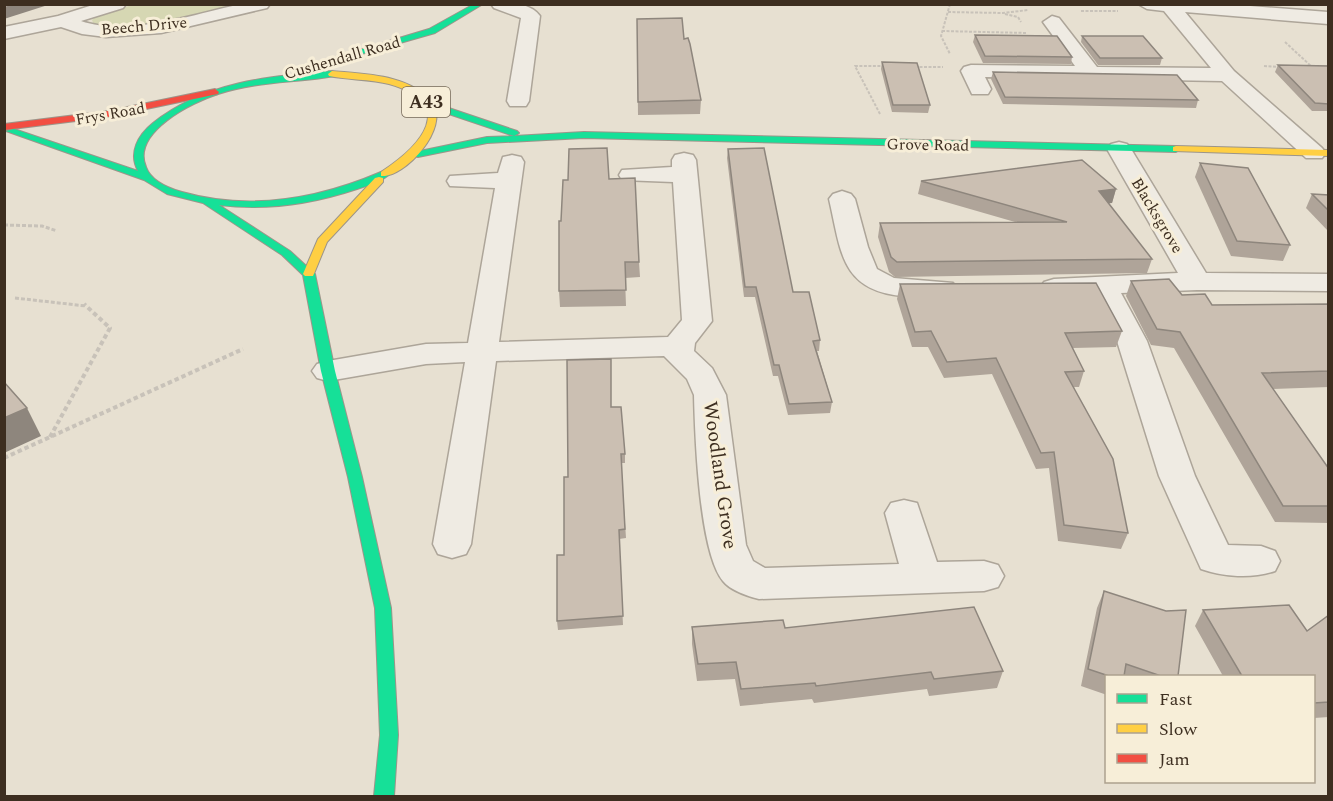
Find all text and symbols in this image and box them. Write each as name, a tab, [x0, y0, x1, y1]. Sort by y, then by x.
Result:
street label: Beech Drive	[100, 10, 188, 42]
street label: Cushendall Road	[281, 30, 403, 86]
road number: A43	[402, 87, 450, 117]
street label: Frys Road	[73, 96, 147, 132]
street label: Grove Road	[886, 132, 970, 158]
street label: Blacksgrove	[1125, 173, 1189, 258]
street label: Woodland Grove	[695, 399, 745, 551]
legend	[1105, 675, 1315, 783]
text: Fast	[1159, 686, 1192, 713]
text: Slow	[1159, 716, 1198, 743]
text: Jam	[1159, 746, 1190, 773]

